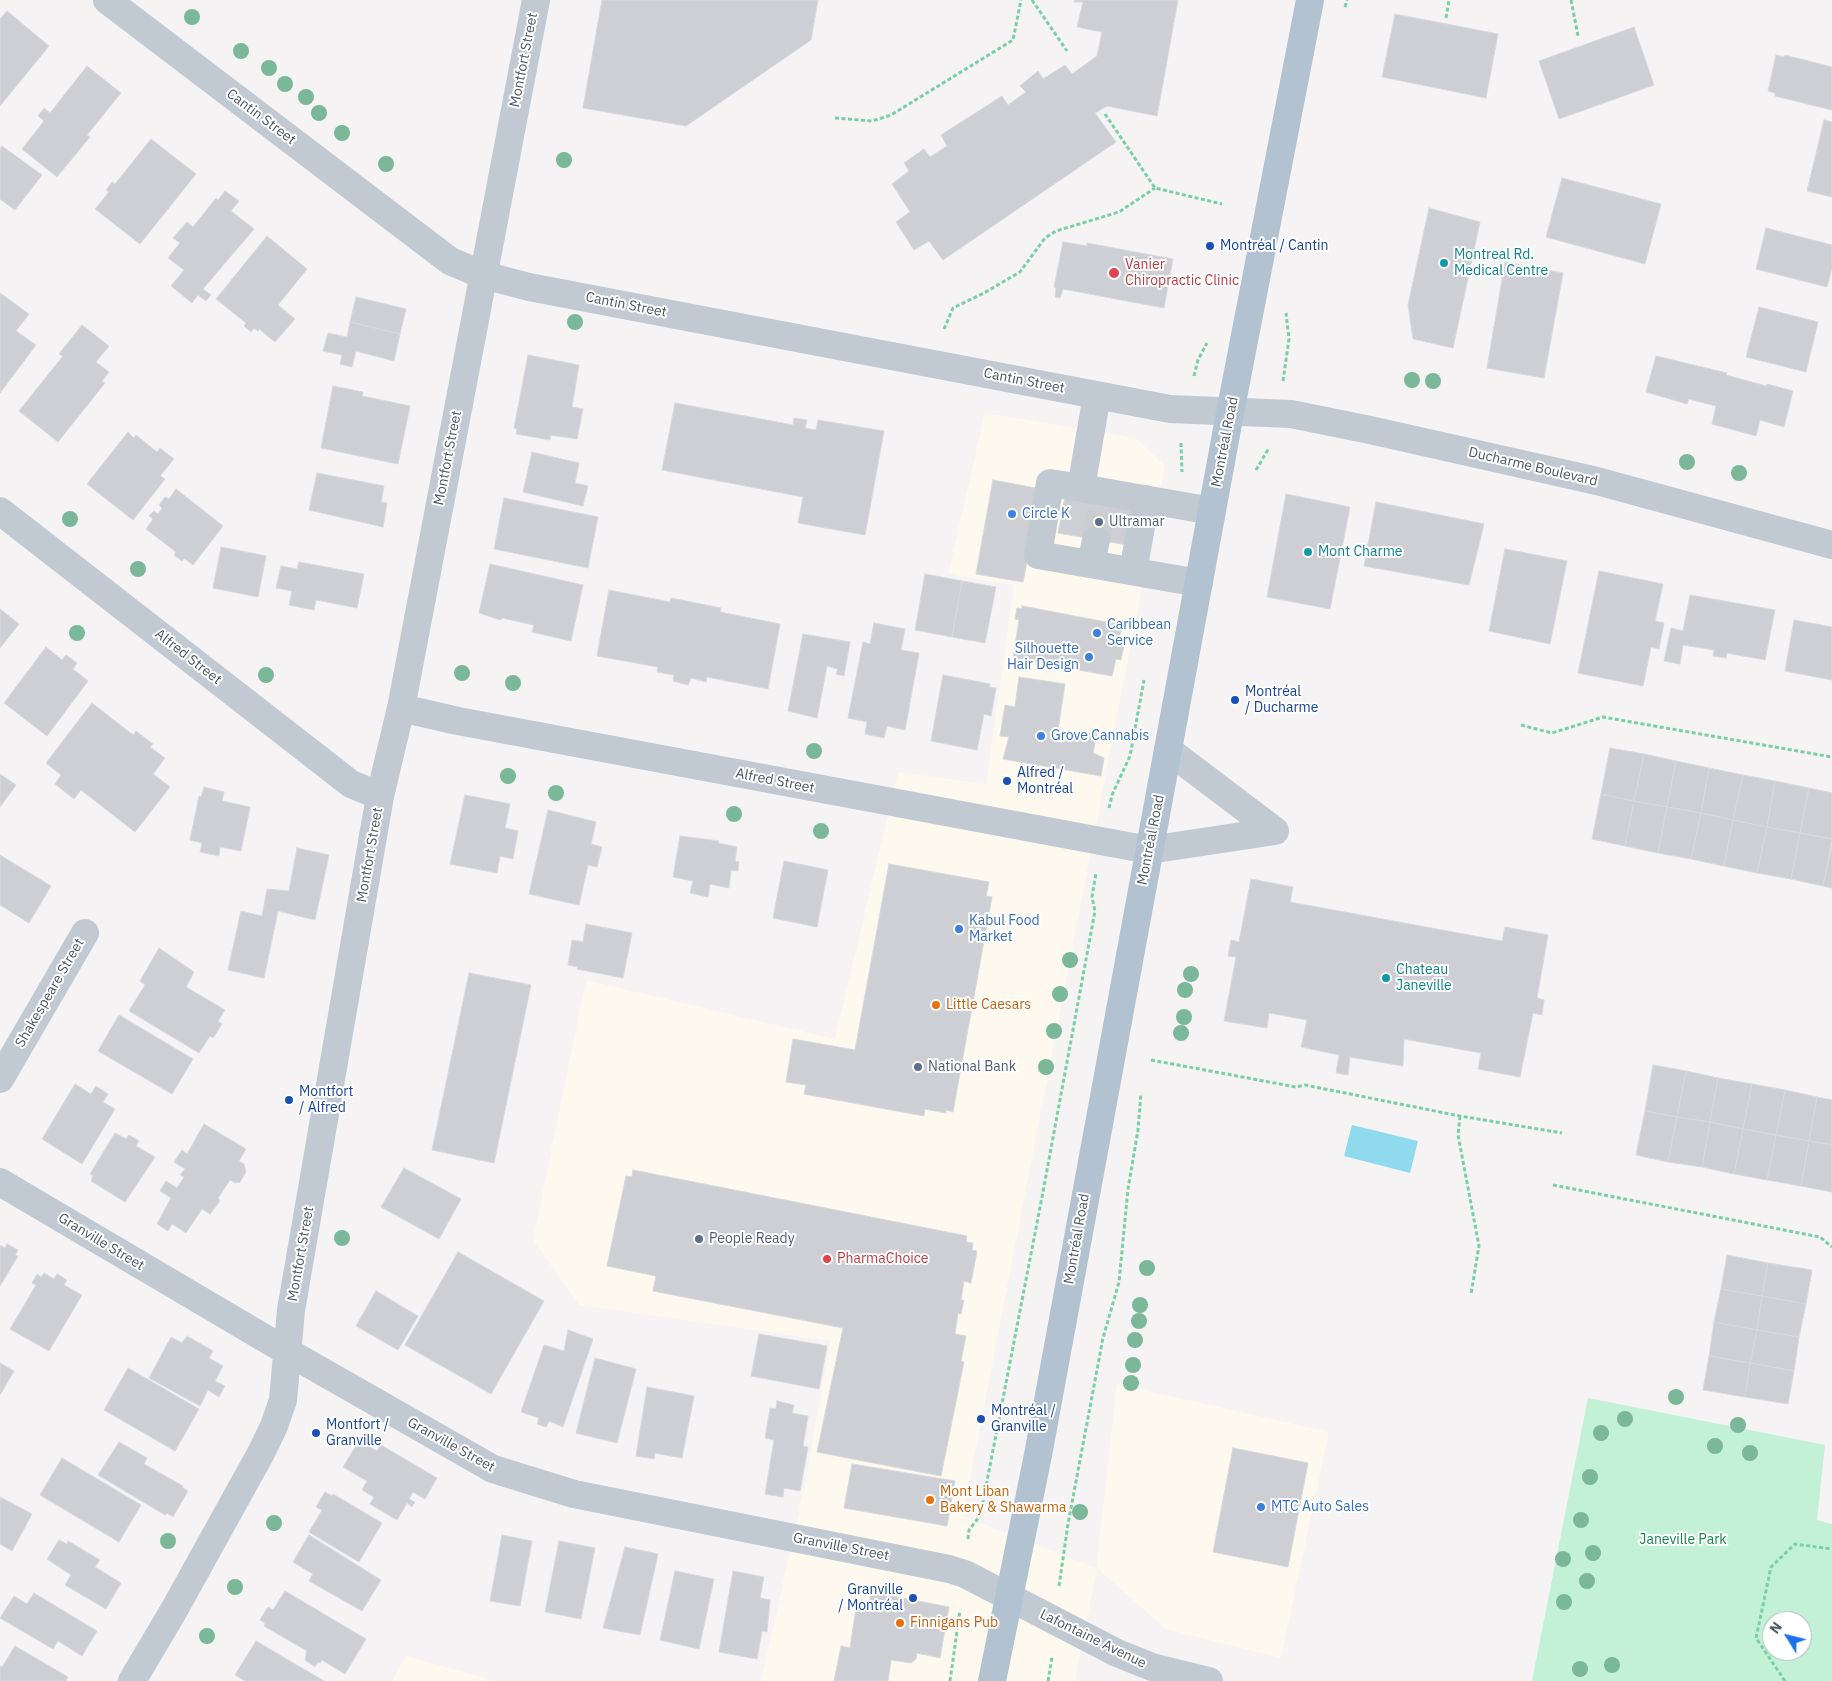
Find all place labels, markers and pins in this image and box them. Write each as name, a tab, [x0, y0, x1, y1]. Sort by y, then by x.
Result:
place label: Montréal / Cantin	[1220, 238, 1329, 254]
marker: Montréal / Cantin	[1204, 240, 1216, 252]
place label: Montreal Rd. Medical Centre	[1454, 247, 1548, 280]
place label: Vanier Chiropractic Clinic	[1125, 257, 1239, 290]
marker: Montreal Rd. Medical Centre	[1438, 257, 1450, 269]
marker: Vanier Chiropractic Clinic	[1107, 266, 1121, 280]
place label: Circle K	[1022, 506, 1070, 522]
marker: Circle K	[1006, 508, 1018, 520]
place label: Ultramar	[1109, 514, 1165, 530]
marker: Ultramar	[1093, 516, 1105, 528]
place label: Mont Charme	[1318, 544, 1403, 560]
marker: Mont Charme	[1302, 546, 1314, 558]
place label: Caribbean Service	[1107, 617, 1171, 650]
marker: Caribbean Service	[1091, 627, 1103, 639]
place label: Silhouette Hair Design	[1007, 641, 1079, 674]
marker: Silhouette Hair Design	[1083, 651, 1095, 663]
place label: Montréal / Ducharme	[1245, 684, 1319, 716]
marker: Montréal / Ducharme	[1229, 694, 1241, 706]
place label: Grove Cannabis	[1051, 728, 1149, 744]
marker: Grove Cannabis	[1035, 730, 1047, 742]
place label: Alfred / Montréal	[1017, 765, 1073, 798]
marker: Alfred / Montréal	[1001, 775, 1013, 787]
place label: Kabul Food Market	[969, 913, 1040, 946]
marker: Kabul Food Market	[953, 923, 965, 935]
place label: Chateau Janeville	[1396, 962, 1452, 994]
marker: Chateau Janeville	[1380, 972, 1392, 984]
place label: Little Caesars	[946, 997, 1031, 1013]
marker: Little Caesars	[930, 999, 942, 1011]
place label: National Bank	[928, 1059, 1016, 1075]
marker: National Bank	[912, 1061, 924, 1073]
place label: Montfort / Alfred	[299, 1084, 353, 1116]
marker: Montfort / Alfred	[283, 1094, 295, 1106]
place label: People Ready	[709, 1231, 795, 1247]
marker: People Ready	[693, 1233, 705, 1245]
place label: PharmaChoice	[837, 1251, 928, 1267]
marker: PharmaChoice	[821, 1253, 833, 1265]
place label: Montréal / Granville	[991, 1403, 1056, 1435]
marker: Montréal / Granville	[975, 1413, 987, 1425]
place label: Montfort / Granville	[326, 1417, 389, 1450]
marker: Montfort / Granville	[310, 1427, 322, 1439]
place label: Mont Liban Bakery & Shawarma	[940, 1484, 1066, 1516]
marker: Mont Liban Bakery & Shawarma	[924, 1494, 936, 1506]
place label: MTC Auto Sales	[1271, 1499, 1369, 1515]
marker: MTC Auto Sales	[1255, 1501, 1267, 1513]
place label: Granville / Montréal	[838, 1582, 903, 1614]
marker: Granville / Montréal	[907, 1592, 919, 1604]
place label: Finnigans Pub	[910, 1615, 998, 1631]
marker: Finnigans Pub	[894, 1617, 906, 1629]

